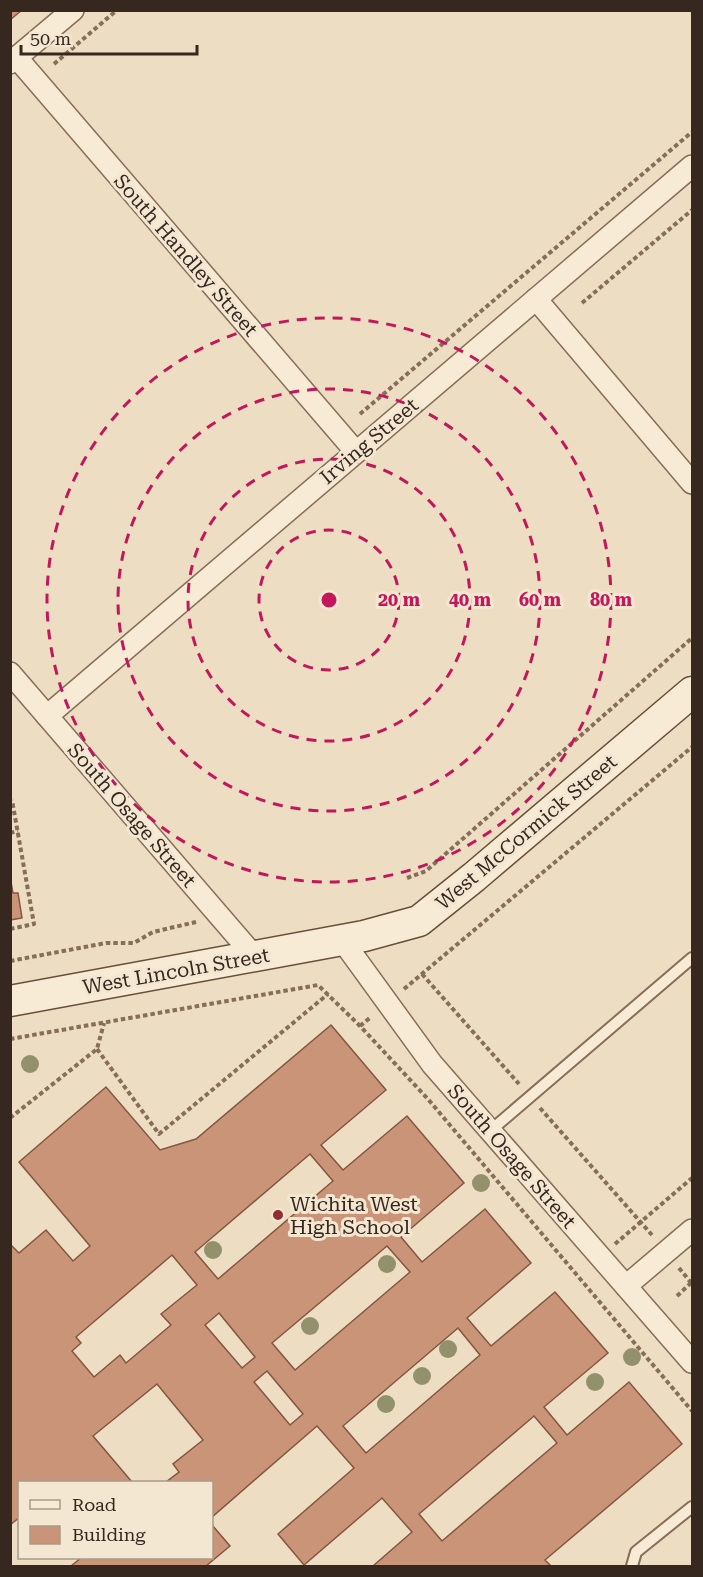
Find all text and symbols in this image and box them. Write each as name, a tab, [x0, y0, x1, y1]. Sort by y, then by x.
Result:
scale bar	[21, 18, 196, 56]
text: 50 m	[30, 28, 71, 49]
street label: South Handley Street	[109, 169, 263, 341]
street label: Irving Street	[315, 393, 423, 489]
text: 20 m	[378, 589, 421, 610]
text: 40 m	[449, 589, 492, 610]
text: 60 m	[519, 589, 562, 610]
text: 80 m	[590, 589, 633, 610]
centre of rings	[319, 590, 339, 610]
street label: South Osage Street	[63, 738, 202, 892]
street label: West McCormick Street	[431, 749, 622, 915]
street label: West Lincoln Street	[81, 943, 272, 999]
street label: South Osage Street	[443, 1079, 582, 1233]
place label: Wichita West High School	[290, 1192, 418, 1239]
marker: Wichita West High School	[271, 1208, 285, 1222]
legend	[18, 1481, 213, 1559]
text: Road	[72, 1494, 117, 1515]
text: Building	[72, 1524, 146, 1545]

